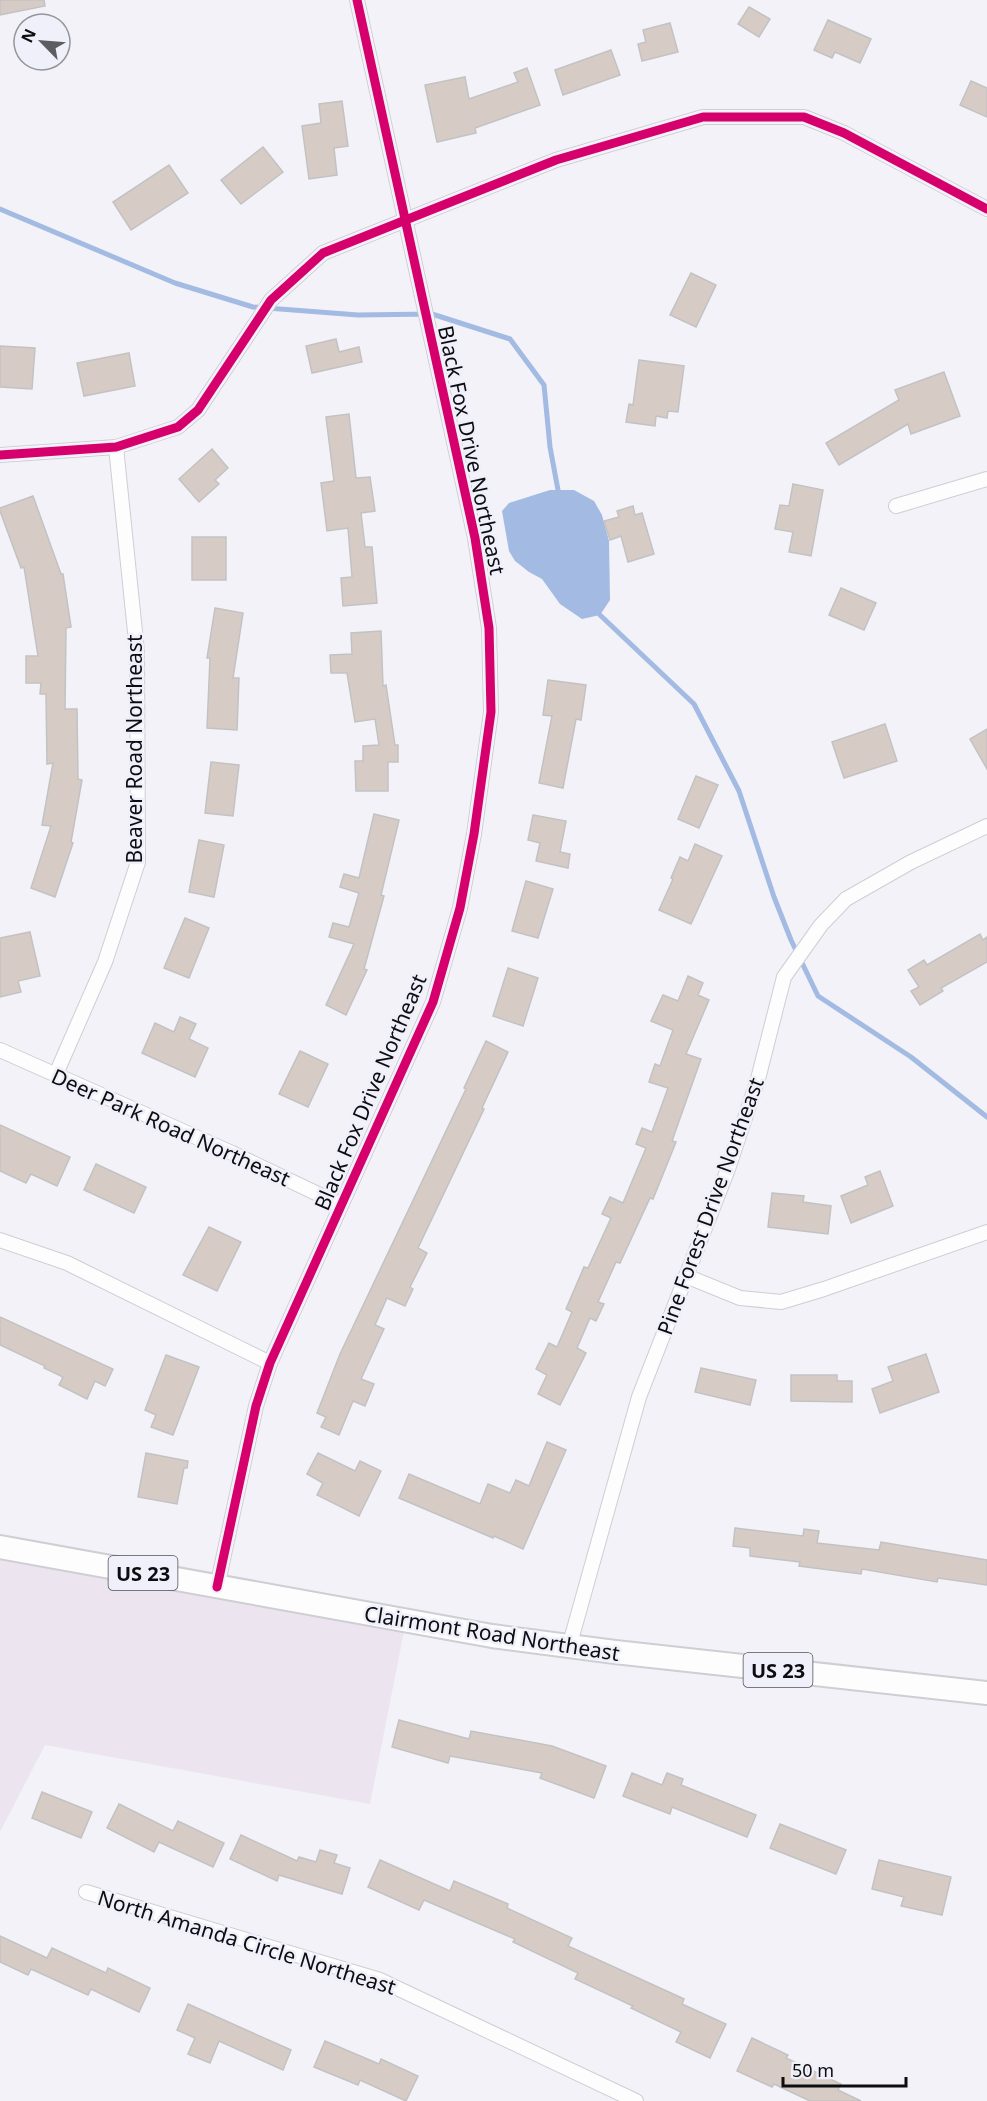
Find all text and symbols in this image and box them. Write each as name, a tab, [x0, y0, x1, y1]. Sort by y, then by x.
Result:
north arrow	[12, 12, 72, 72]
text: N	[16, 25, 41, 46]
street label: Black Fox Drive Northeast	[432, 323, 512, 577]
street label: Beaver Road Northeast	[120, 634, 148, 864]
street label: Black Fox Drive Northeast	[308, 969, 433, 1214]
street label: Deer Park Road Northeast	[47, 1062, 295, 1192]
street label: Pine Forest Drive Northeast	[650, 1073, 770, 1338]
road number: US 23	[108, 1556, 178, 1590]
street label: Clairmont Road Northeast	[362, 1599, 622, 1667]
road number: US 23	[744, 1653, 812, 1687]
street label: North Amanda Circle Northeast	[95, 1883, 400, 2001]
scale bar	[783, 2050, 906, 2088]
text: 50 m	[792, 2058, 834, 2082]

